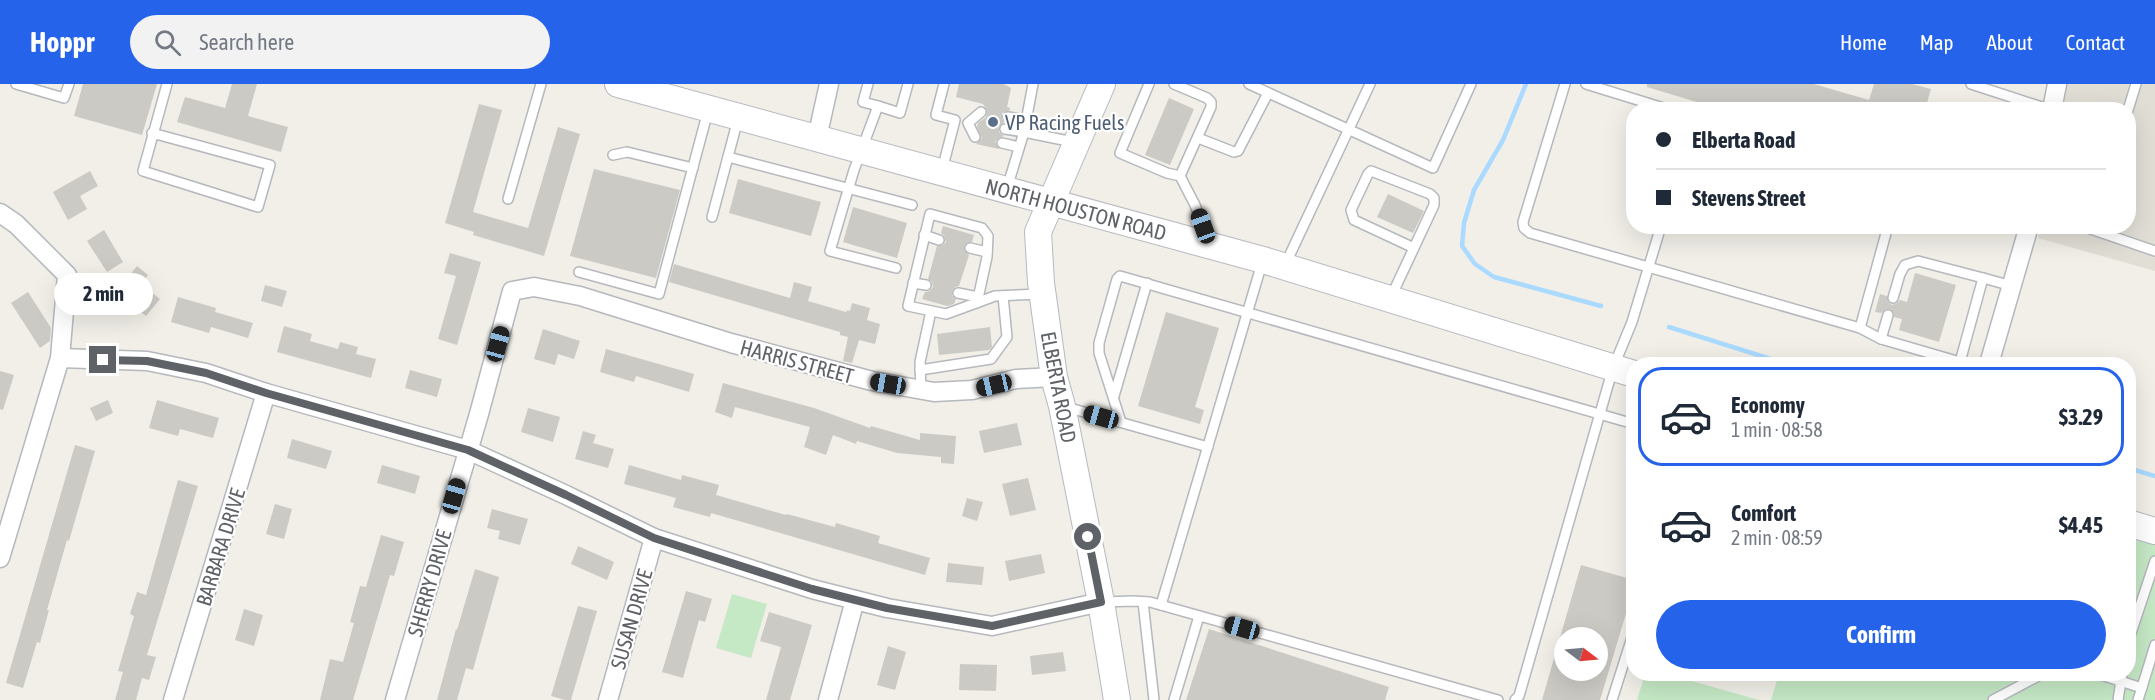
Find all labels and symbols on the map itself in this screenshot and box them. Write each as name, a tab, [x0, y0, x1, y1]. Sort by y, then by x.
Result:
place label: VP Racing Fuels	[1005, 110, 1124, 134]
marker: VP Racing Fuels	[986, 115, 1000, 129]
street label: NORTH HOUSTON ROAD	[983, 173, 1169, 245]
car	[1188, 206, 1218, 246]
callout: 2 min	[54, 273, 152, 315]
car	[485, 324, 511, 364]
street label: ELBERTA ROAD	[1036, 329, 1082, 445]
street label: HARRIS STREET	[738, 334, 856, 388]
route end	[89, 346, 116, 373]
car	[869, 372, 907, 396]
car	[974, 372, 1014, 398]
car	[1081, 403, 1121, 431]
car	[440, 476, 468, 516]
street label: BARBARA DRIVE	[191, 485, 249, 609]
route start	[1074, 523, 1101, 550]
street label: SHERRY DRIVE	[402, 527, 456, 639]
street label: SUSAN DRIVE	[605, 566, 657, 672]
car	[1222, 614, 1262, 642]
north arrow	[1554, 627, 1608, 681]

